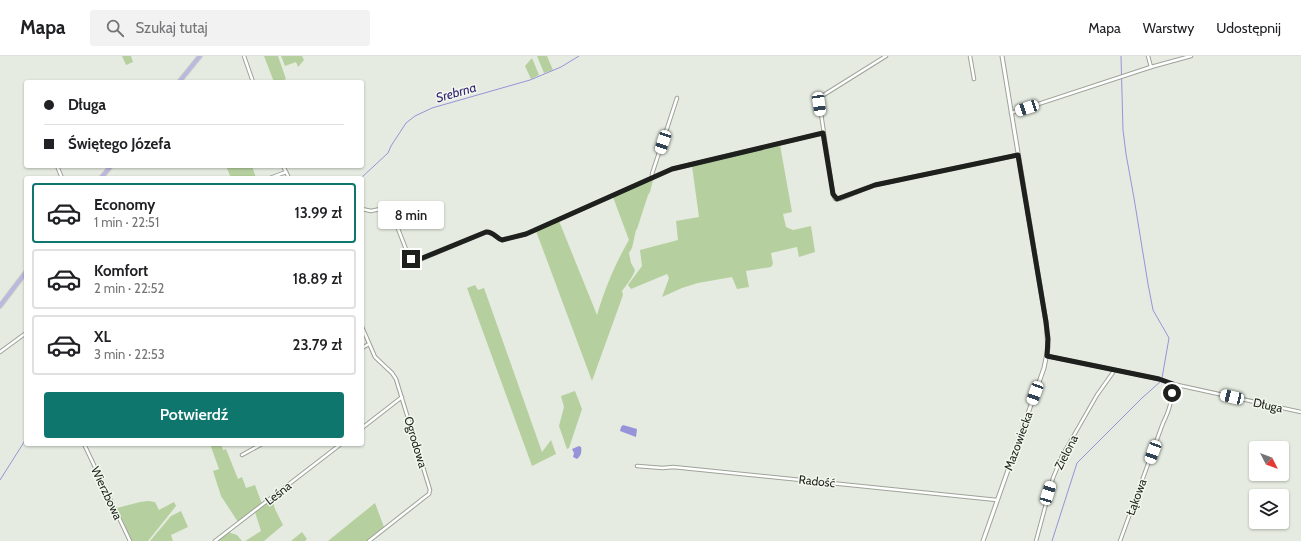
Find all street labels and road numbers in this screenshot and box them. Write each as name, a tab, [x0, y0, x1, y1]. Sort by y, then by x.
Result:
street label: Długa	[1252, 395, 1284, 415]
street label: Mazowiecka	[1000, 409, 1036, 472]
street label: Ogrodowa	[401, 414, 431, 470]
street label: Zielona	[1051, 432, 1081, 472]
street label: Wierzbowa	[88, 464, 126, 522]
street label: Radość	[798, 472, 837, 490]
street label: Łąkowa	[1122, 476, 1150, 517]
street label: Leśna	[262, 478, 294, 508]

